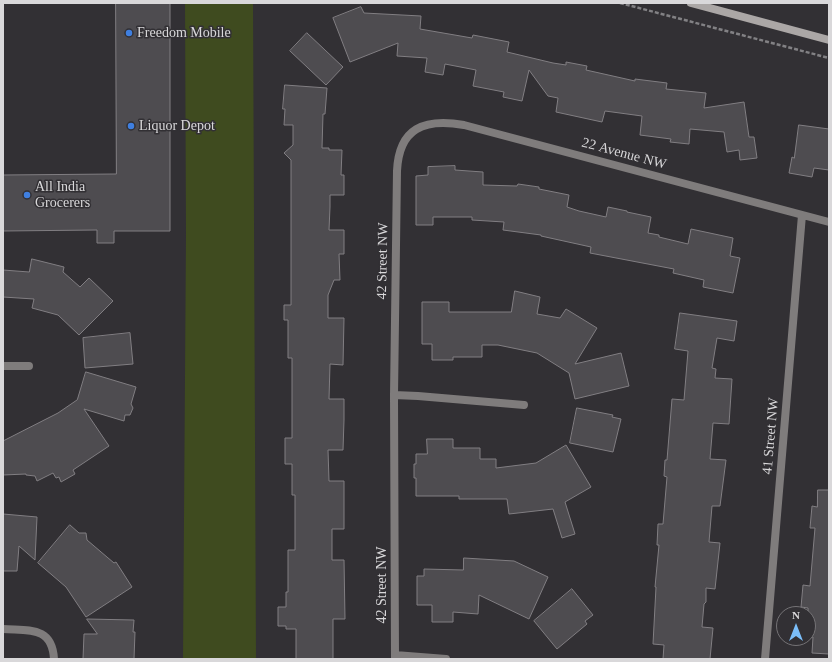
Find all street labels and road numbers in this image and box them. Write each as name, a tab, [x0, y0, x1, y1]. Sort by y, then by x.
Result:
street label: 22 Avenue NW	[580, 135, 668, 173]
street label: 42 Street NW	[374, 222, 392, 300]
street label: 41 Street NW	[759, 397, 783, 475]
street label: 42 Street NW	[374, 547, 390, 623]

